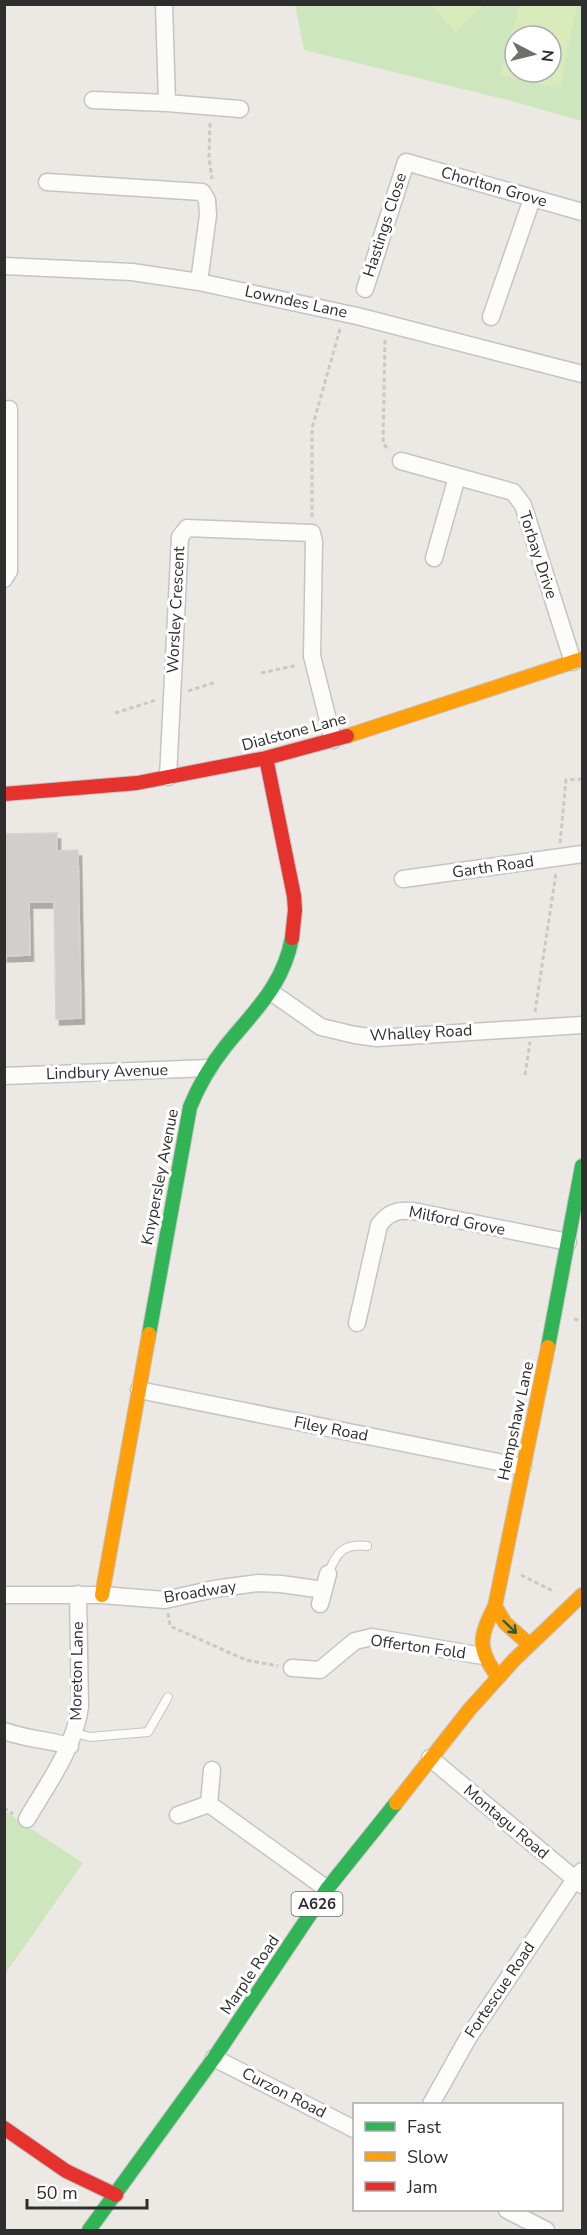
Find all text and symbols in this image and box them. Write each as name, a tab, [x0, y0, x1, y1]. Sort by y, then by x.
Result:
north arrow	[503, 24, 563, 84]
text: N	[535, 48, 559, 63]
street label: Chorlton Grove	[438, 161, 550, 213]
street label: Hastings Close	[358, 170, 412, 280]
street label: Lowndes Lane	[243, 280, 349, 324]
street label: Torbay Drive	[513, 508, 563, 602]
street label: Worsley Crescent	[162, 545, 190, 674]
street label: Dialstone Lane	[239, 707, 349, 757]
street label: Garth Road	[451, 850, 535, 884]
street label: Whalley Road	[369, 1019, 473, 1047]
street label: Lindbury Avenue	[46, 1059, 168, 1085]
street label: Knypersley Avenue	[136, 1107, 184, 1247]
street label: Milford Grove	[407, 1201, 507, 1241]
street label: Hempshaw Lane	[493, 1359, 539, 1483]
street label: Filey Road	[292, 1411, 370, 1447]
street label: Broadway	[162, 1575, 239, 1609]
one-way arrow	[503, 1620, 518, 1634]
street label: Moreton Lane	[65, 1621, 89, 1721]
street label: Offerton Fold	[369, 1629, 467, 1665]
street label: Montagu Road	[459, 1780, 553, 1864]
road number: A626	[292, 1892, 342, 1916]
street label: Marple Road	[215, 1931, 285, 2019]
street label: Fortescue Road	[460, 1938, 540, 2042]
street label: Curzon Road	[238, 2062, 330, 2124]
legend	[353, 2103, 563, 2211]
text: Fast	[407, 2115, 442, 2139]
text: Slow	[407, 2145, 448, 2169]
scale bar	[27, 2172, 147, 2210]
text: Jam	[406, 2175, 438, 2199]
text: 50 m	[36, 2181, 78, 2205]

